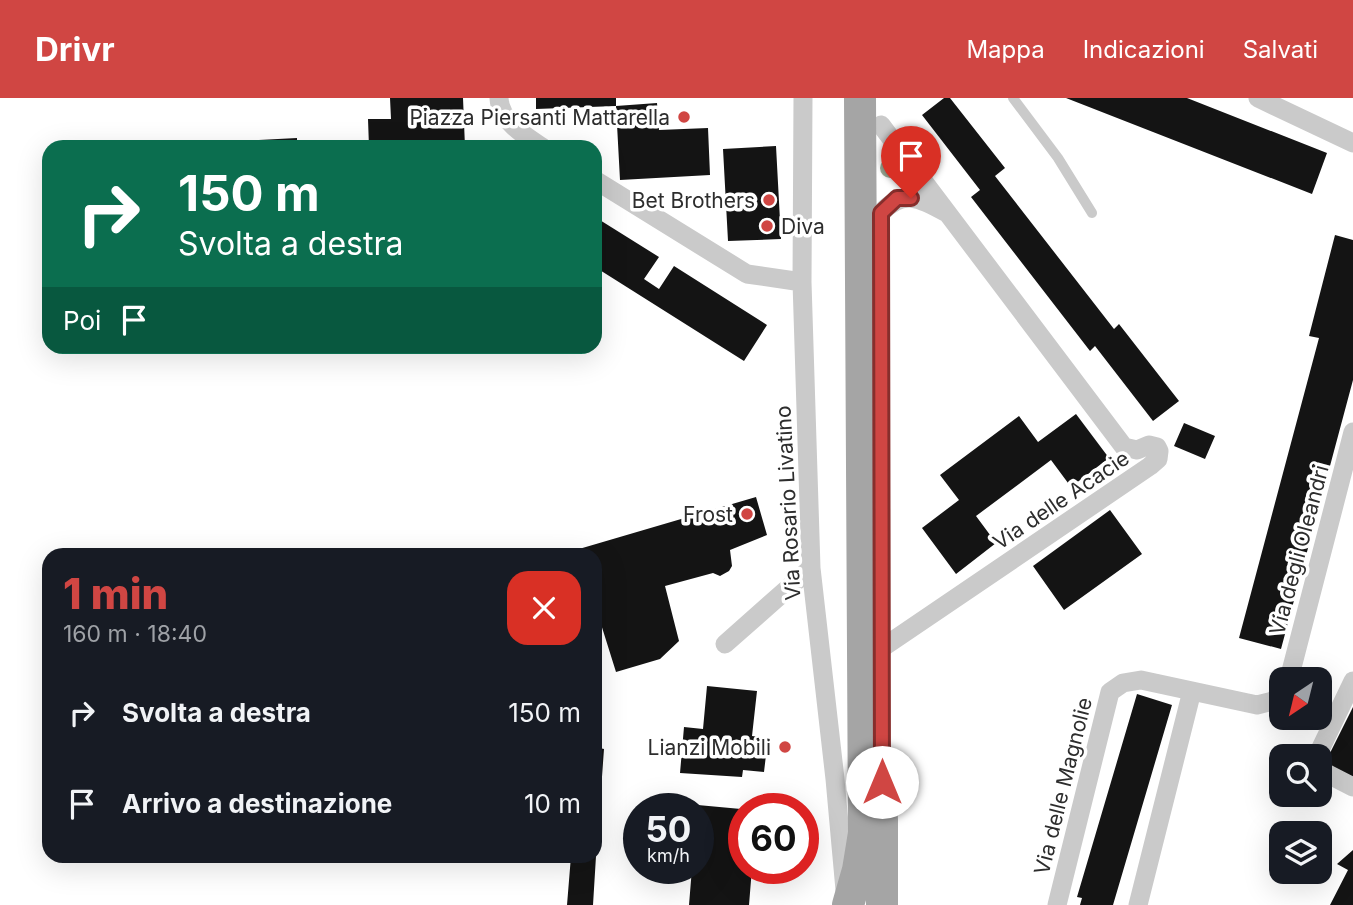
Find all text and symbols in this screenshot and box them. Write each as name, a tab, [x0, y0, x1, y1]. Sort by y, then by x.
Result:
text: Drivr	[35, 29, 115, 69]
text: Mappa	[966, 35, 1045, 64]
text: Indicazioni	[1083, 35, 1205, 64]
text: Salvati	[1243, 35, 1318, 64]
place label: Piazza Piersanti Mattarella	[409, 105, 670, 130]
marker: Piazza Piersanti Mattarella	[676, 109, 692, 125]
pin	[881, 126, 941, 198]
icon: arrive	[892, 137, 930, 175]
text: 150 m	[178, 164, 320, 223]
icon: right	[63, 168, 154, 259]
place label: Bet Brothers	[632, 188, 755, 213]
marker: Bet Brothers	[761, 192, 777, 208]
place label: Diva	[781, 214, 825, 239]
marker: Diva	[759, 218, 775, 234]
text: Svolta a destra	[178, 224, 403, 263]
icon: arrive	[115, 301, 153, 339]
text: Poi	[63, 305, 101, 336]
street label: Via Rosario Livatino	[770, 405, 806, 601]
street label: Via delle Acacie	[988, 445, 1134, 555]
street label: Via degli Oleandri	[1264, 462, 1334, 638]
place label: Frost	[683, 502, 733, 527]
marker: Frost	[739, 506, 755, 522]
text: 1 min	[63, 568, 168, 619]
button: close	[507, 571, 581, 645]
text: 160 m · 18:40	[63, 620, 207, 648]
north arrow	[1269, 667, 1332, 730]
map controls	[1269, 667, 1332, 884]
icon: right	[63, 694, 101, 732]
street label: Via delle Magnolie	[1029, 695, 1097, 877]
text: Svolta a destra	[122, 697, 311, 728]
text: 150 m	[508, 697, 581, 728]
place label: Lianzi Mobili	[648, 735, 771, 760]
marker: Lianzi Mobili	[777, 739, 793, 755]
button: search	[1269, 744, 1332, 807]
position arrow	[845, 745, 919, 819]
icon: arrive	[63, 785, 101, 823]
text: Arrivo a destinazione	[122, 788, 392, 819]
text: 10 m	[524, 788, 581, 819]
speed limit sign: 60	[728, 793, 819, 884]
text: 50	[646, 808, 691, 850]
button: layers	[1269, 821, 1332, 884]
text: km/h	[647, 845, 690, 866]

